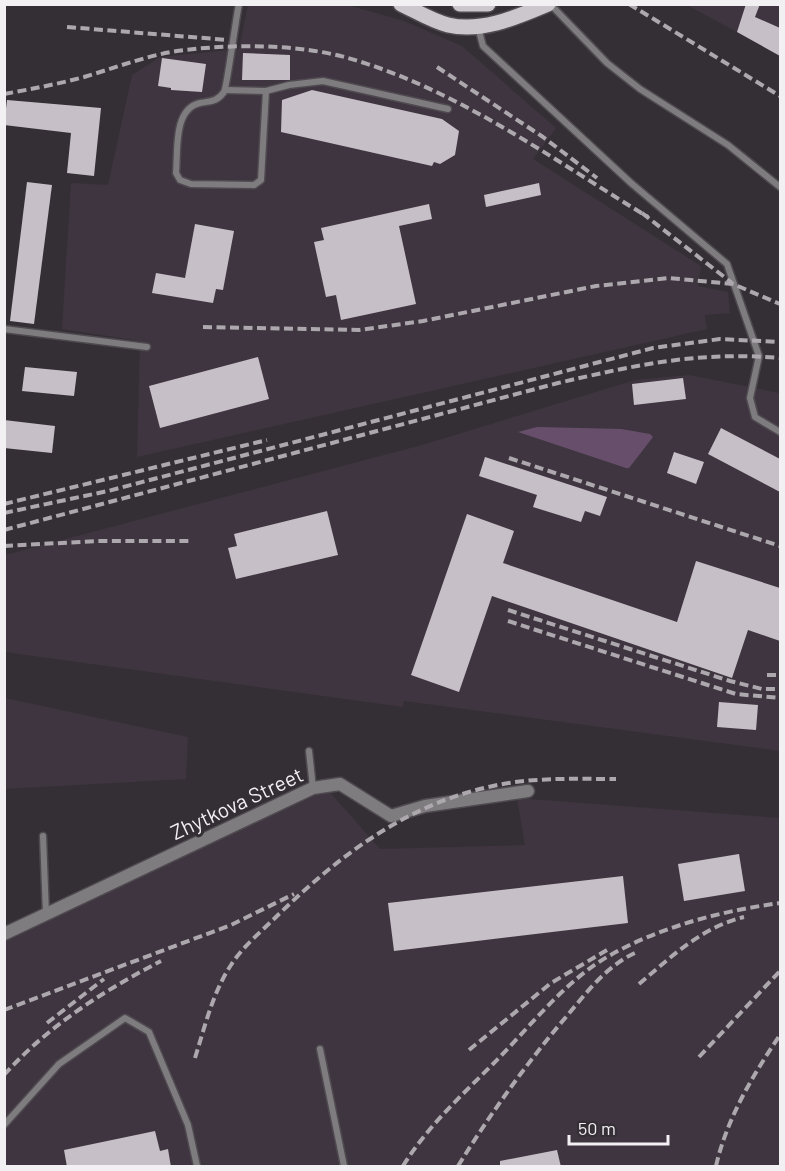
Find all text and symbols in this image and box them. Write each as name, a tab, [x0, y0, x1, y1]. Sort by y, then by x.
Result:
street label: Zhytkova Street	[166, 761, 307, 844]
scale bar	[569, 1108, 668, 1146]
text: 50 m	[578, 1117, 616, 1139]

